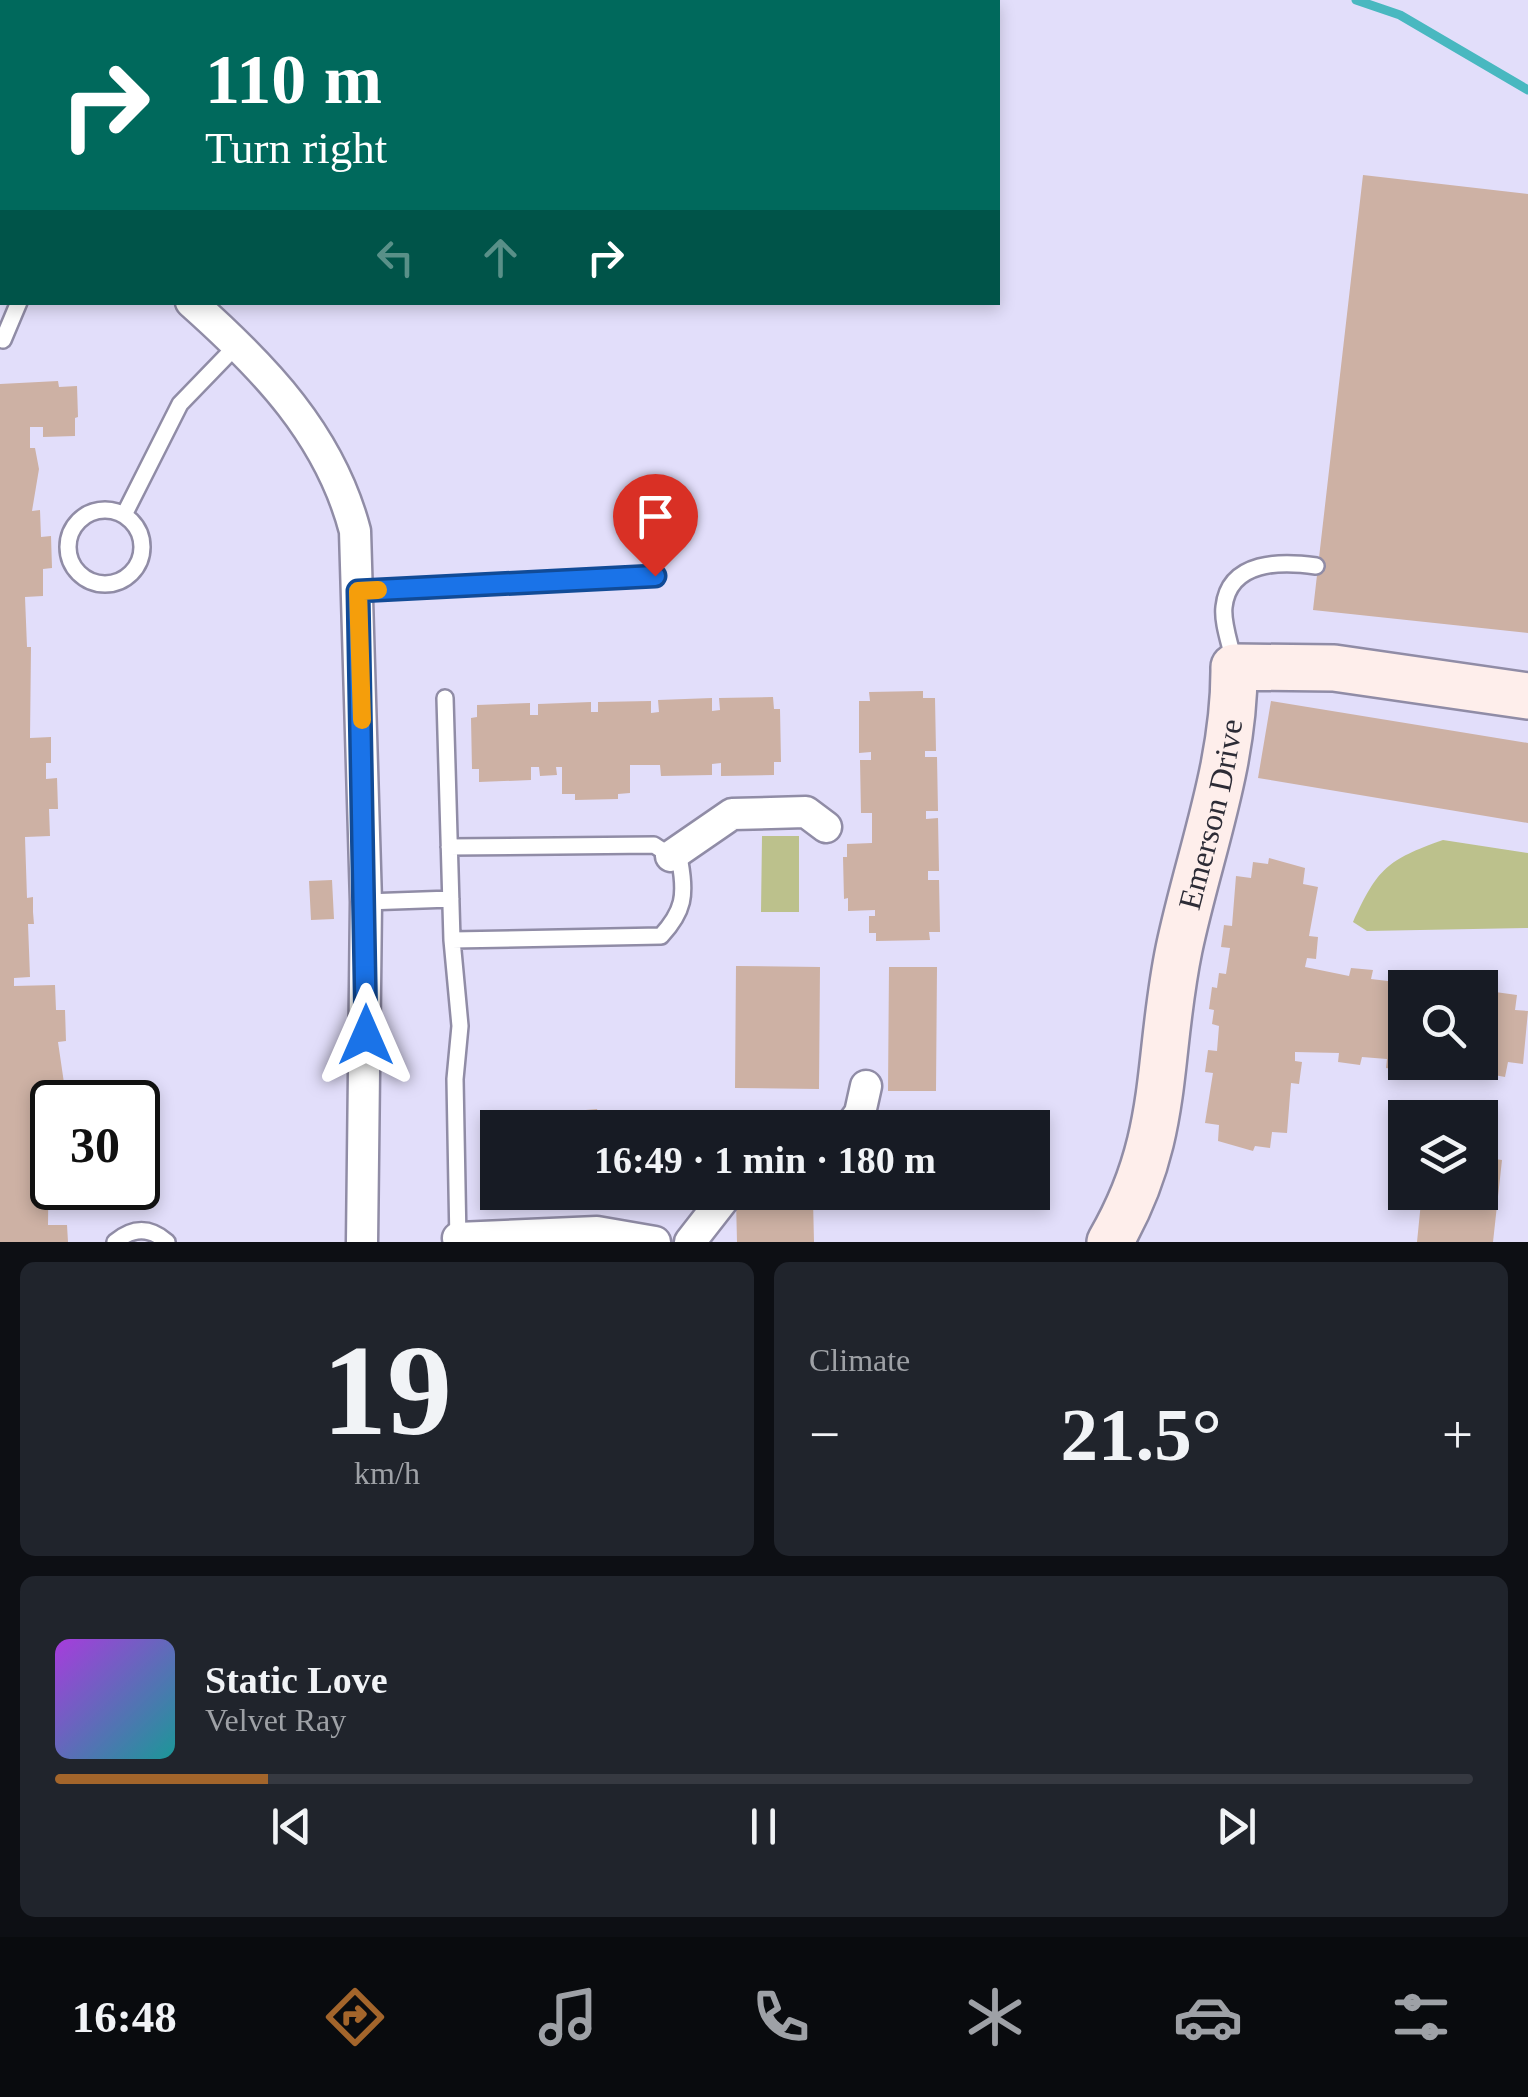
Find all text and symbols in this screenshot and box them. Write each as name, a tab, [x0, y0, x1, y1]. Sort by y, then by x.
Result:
icon: right	[40, 40, 170, 170]
text: 110 m	[205, 41, 382, 118]
text: Turn right	[205, 123, 387, 173]
icon: left	[368, 230, 423, 285]
icon: ahead	[473, 230, 528, 285]
icon: right	[578, 230, 633, 285]
pin	[613, 474, 698, 577]
icon: arrive	[628, 489, 683, 544]
street label: Emerson Drive	[1171, 717, 1249, 913]
map controls	[1388, 970, 1498, 1210]
button: search	[1388, 970, 1498, 1080]
position arrow	[314, 983, 418, 1087]
speed limit sign: 30	[30, 1080, 160, 1210]
button: layers	[1388, 1100, 1498, 1210]
text: 16:49 · 1 min · 180 m	[594, 1139, 936, 1181]
text: 19	[322, 1318, 452, 1462]
text: Climate	[809, 1342, 910, 1378]
text: 21.5°	[1060, 1393, 1222, 1476]
text: −	[809, 1404, 840, 1465]
text: +	[1442, 1404, 1473, 1465]
text: km/h	[354, 1455, 420, 1491]
text: Static Love	[205, 1659, 388, 1701]
text: Velvet Ray	[205, 1702, 346, 1738]
icon: previous	[264, 1799, 319, 1854]
icon: pause	[736, 1799, 791, 1854]
icon: next	[1209, 1799, 1264, 1854]
icon: directions	[320, 1982, 390, 2052]
icon: music	[533, 1982, 603, 2052]
icon: phone	[746, 1982, 816, 2052]
icon: climate	[960, 1982, 1030, 2052]
icon: car	[1173, 1982, 1243, 2052]
icon: filters	[1386, 1982, 1456, 2052]
text: 16:48	[72, 1992, 177, 2042]

